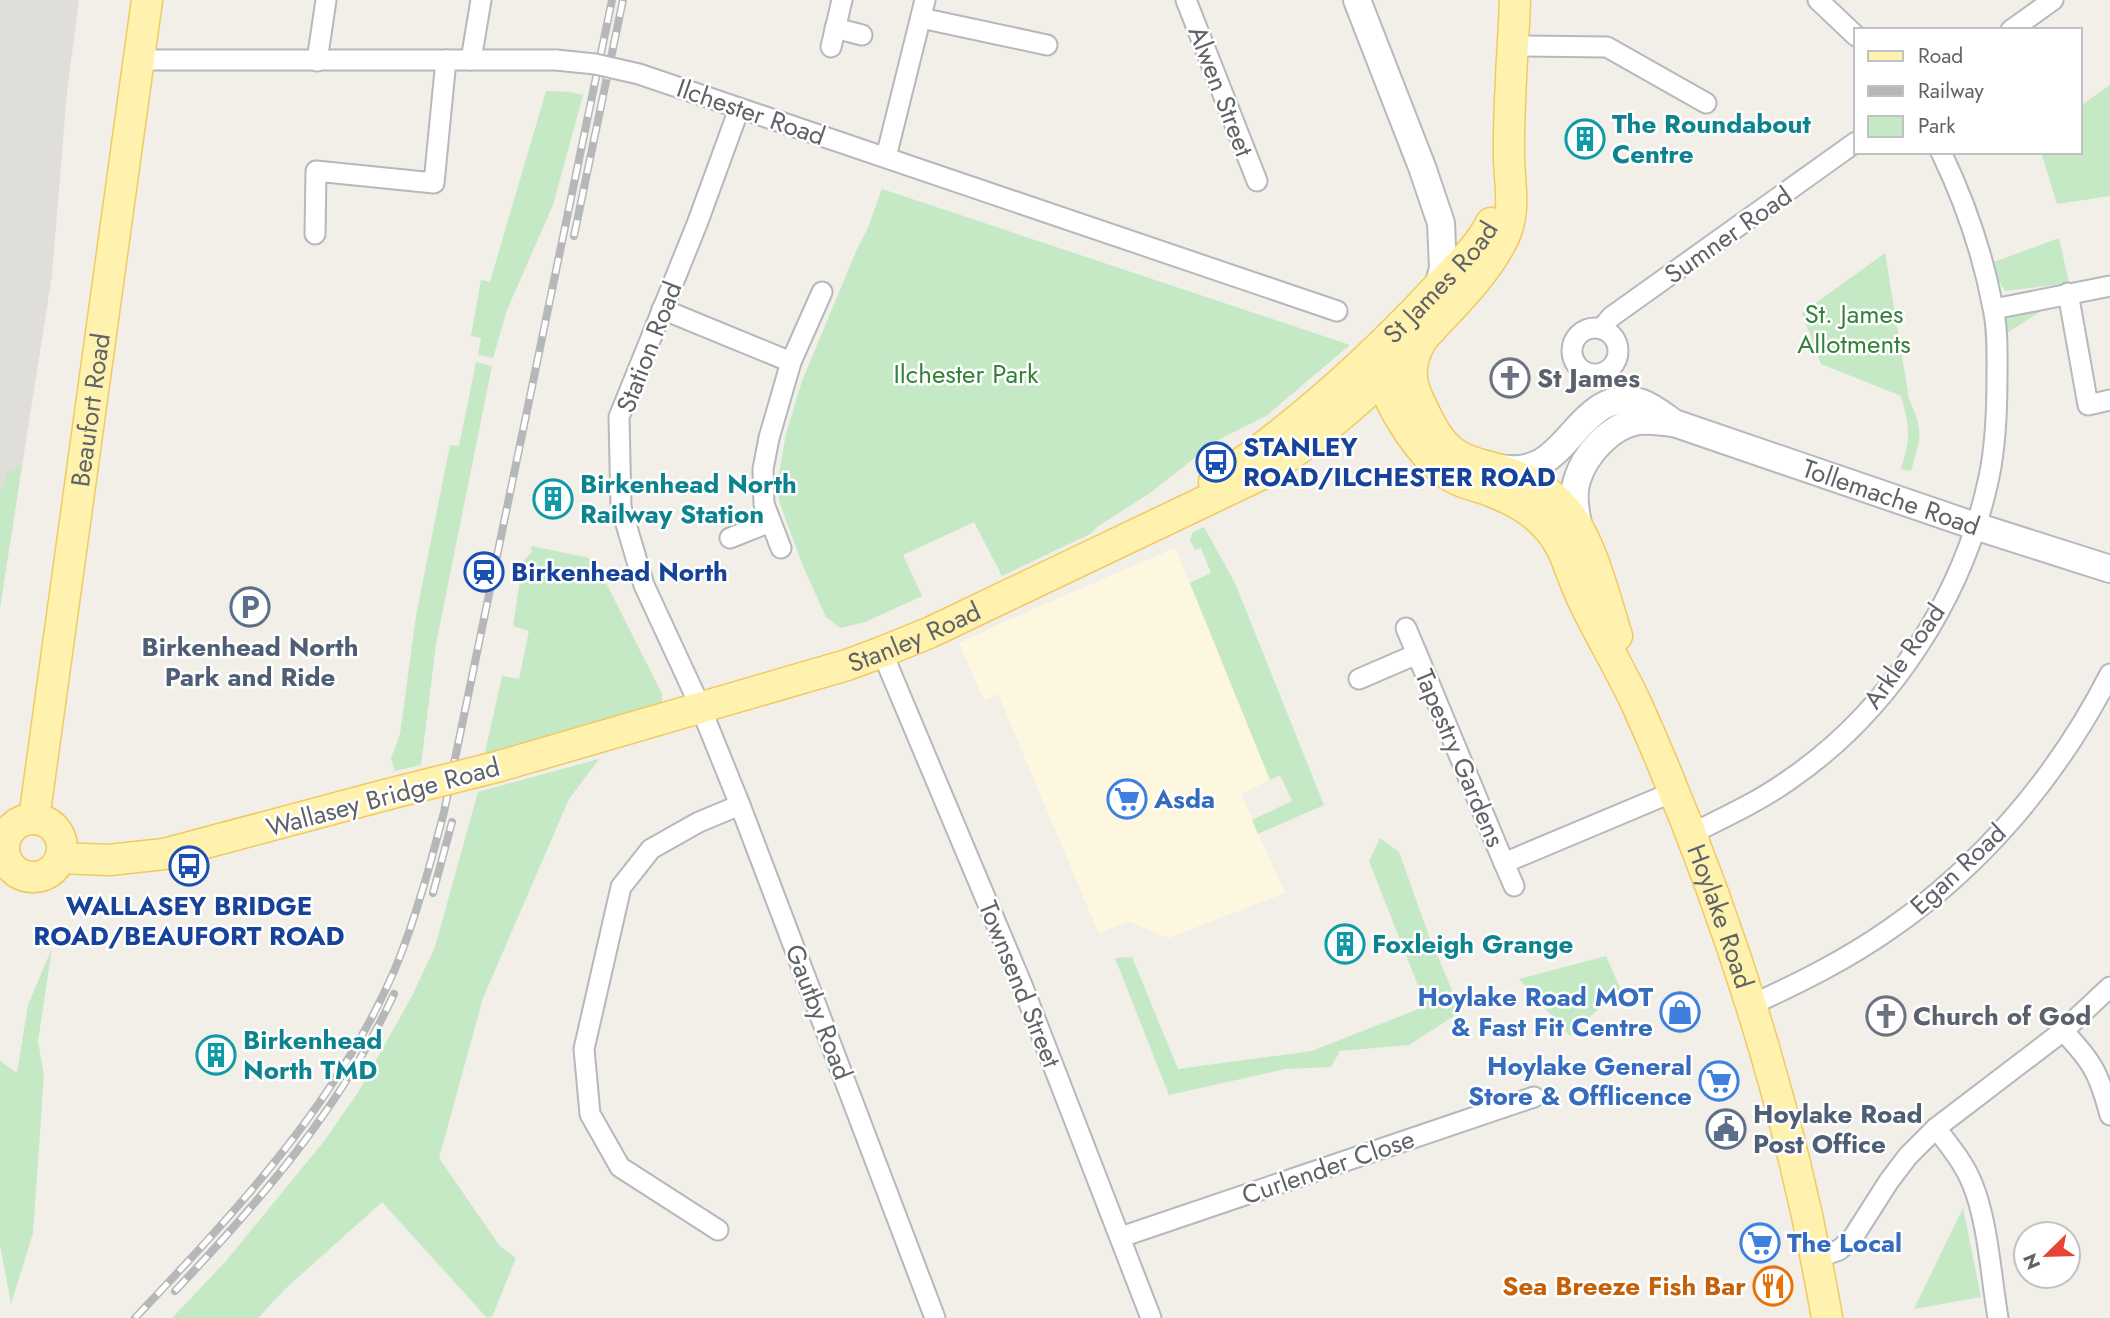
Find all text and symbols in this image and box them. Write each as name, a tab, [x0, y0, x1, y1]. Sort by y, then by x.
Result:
street label: Alwen Street	[1179, 20, 1264, 163]
legend	[1854, 28, 2082, 154]
text: Road	[1918, 41, 1963, 71]
street label: Ilchester Road	[672, 69, 830, 155]
text: Railway	[1918, 76, 1984, 106]
place label: The Roundabout Centre	[1612, 105, 1812, 173]
text: Park	[1918, 111, 1956, 141]
building icon: The Roundabout Centre	[1564, 118, 1606, 160]
street label: Sumner Road	[1656, 177, 1800, 293]
street label: St James Road	[1374, 214, 1507, 352]
street label: Station Road	[607, 276, 691, 418]
park label: St. James Allotments	[1797, 295, 1911, 363]
street label: Beaufort Road	[61, 331, 120, 489]
park label: Ilchester Park	[894, 355, 1039, 393]
church icon: St James	[1489, 357, 1531, 399]
place label: St James	[1537, 359, 1640, 397]
place label: STANLEY ROAD/ILCHESTER ROAD	[1243, 428, 1556, 496]
bus stop icon: STANLEY ROAD/ILCHESTER ROAD	[1195, 441, 1237, 483]
street label: Tollemache Road	[1797, 449, 1985, 545]
place label: Birkenhead North Railway Station	[580, 465, 797, 533]
building icon: Birkenhead North Railway Station	[532, 478, 574, 520]
station icon: Birkenhead North	[463, 551, 505, 593]
place label: Birkenhead North	[511, 553, 728, 591]
parking icon: Birkenhead North Park and Ride	[229, 586, 271, 628]
street label: Stanley Road	[842, 592, 987, 682]
street label: Arkle Road	[1854, 596, 1954, 716]
place label: Birkenhead North Park and Ride	[142, 628, 358, 696]
street label: Tapestry Gardens	[1405, 663, 1515, 853]
street label: Wallasey Bridge Road	[262, 748, 504, 846]
supermarket icon: Asda	[1106, 778, 1148, 820]
place label: Asda	[1153, 780, 1215, 818]
street label: Egan Road	[1901, 814, 2015, 924]
street label: Hoylake Road	[1677, 839, 1763, 993]
bus stop icon: WALLASEY BRIDGE ROAD/BEAUFORT ROAD	[168, 845, 210, 887]
place label: WALLASEY BRIDGE ROAD/BEAUFORT ROAD	[33, 887, 345, 955]
street label: Townsend Street	[969, 895, 1071, 1074]
building icon: Foxleigh Grange	[1324, 923, 1366, 965]
place label: Foxleigh Grange	[1372, 925, 1574, 963]
street label: Gautby Road	[776, 939, 862, 1085]
place label: Hoylake Road MOT & Fast Fit Centre	[1417, 978, 1653, 1046]
shop icon: Hoylake Road MOT & Fast Fit Centre	[1659, 991, 1701, 1033]
church icon: Church of God	[1865, 995, 1907, 1037]
place label: Church of God	[1913, 997, 2091, 1035]
place label: Birkenhead North TMD	[243, 1021, 382, 1089]
building icon: Birkenhead North TMD	[195, 1034, 237, 1076]
place label: Hoylake General Store & Offlicence	[1468, 1047, 1692, 1115]
supermarket icon: Hoylake General Store & Offlicence	[1698, 1060, 1740, 1102]
place label: Hoylake Road Post Office	[1753, 1095, 1923, 1163]
public building icon: Hoylake Road Post Office	[1705, 1108, 1747, 1150]
street label: Curlender Close	[1237, 1120, 1419, 1214]
north arrow	[2012, 1220, 2082, 1290]
supermarket icon: The Local	[1739, 1222, 1781, 1264]
place label: The Local	[1787, 1224, 1902, 1262]
text: N	[2016, 1249, 2047, 1274]
restaurant icon: Sea Breeze Fish Bar	[1752, 1265, 1794, 1307]
place label: Sea Breeze Fish Bar	[1502, 1267, 1746, 1305]

